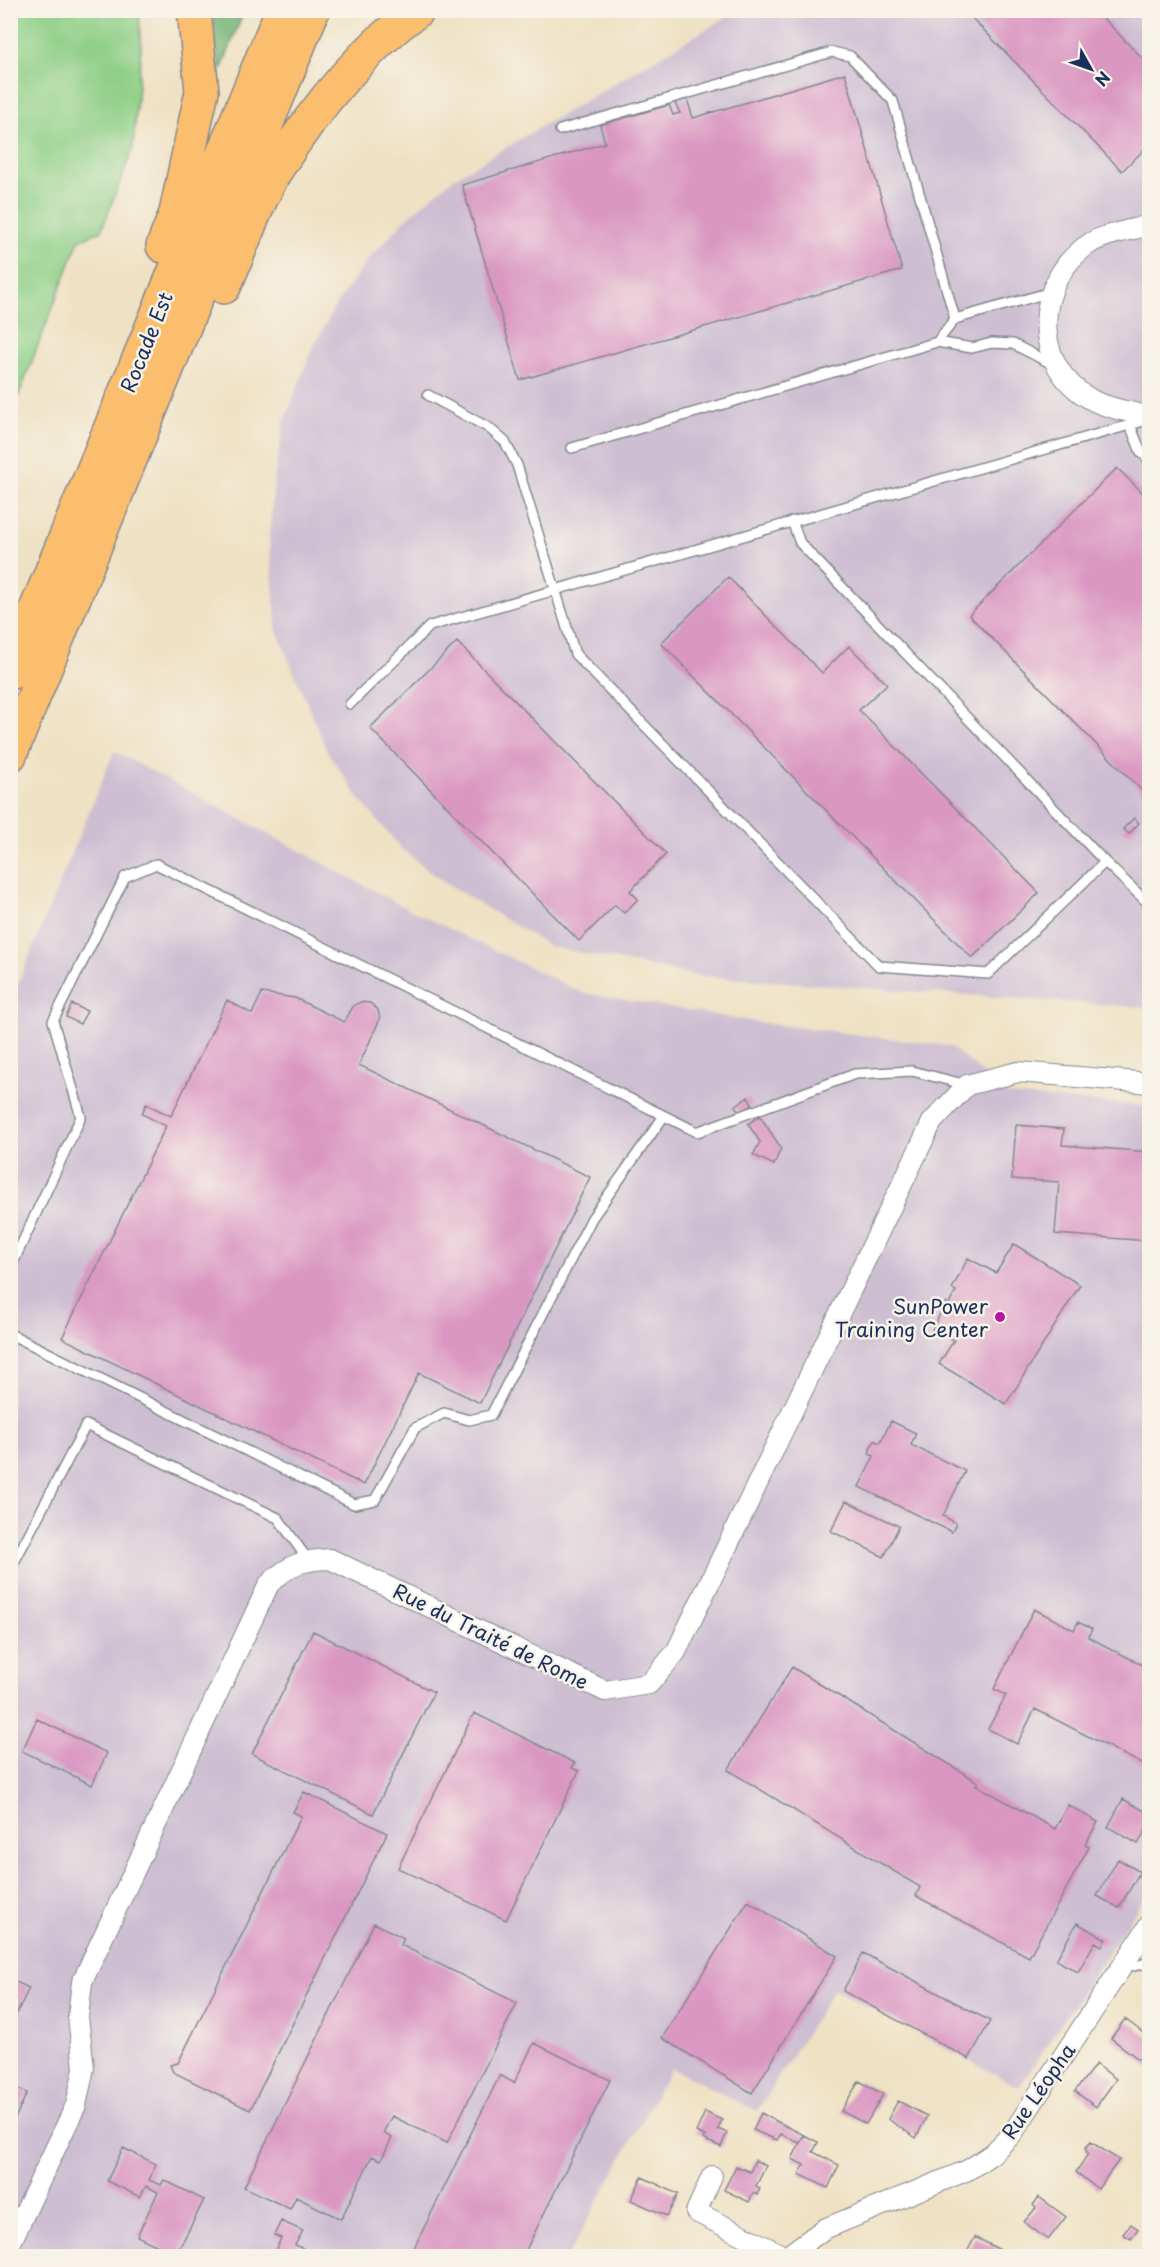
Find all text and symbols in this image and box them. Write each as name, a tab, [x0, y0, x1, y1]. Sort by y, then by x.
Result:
north arrow	[1061, 39, 1121, 99]
text: N	[1090, 67, 1117, 92]
street label: Rocade Est	[112, 287, 180, 397]
place label: SunPower Training Center	[835, 1291, 989, 1344]
marker: SunPower Training Center	[993, 1310, 1007, 1324]
street label: Rue du Traité de Rome	[388, 1576, 594, 1696]
street label: Rue Léopha	[994, 2037, 1082, 2145]

